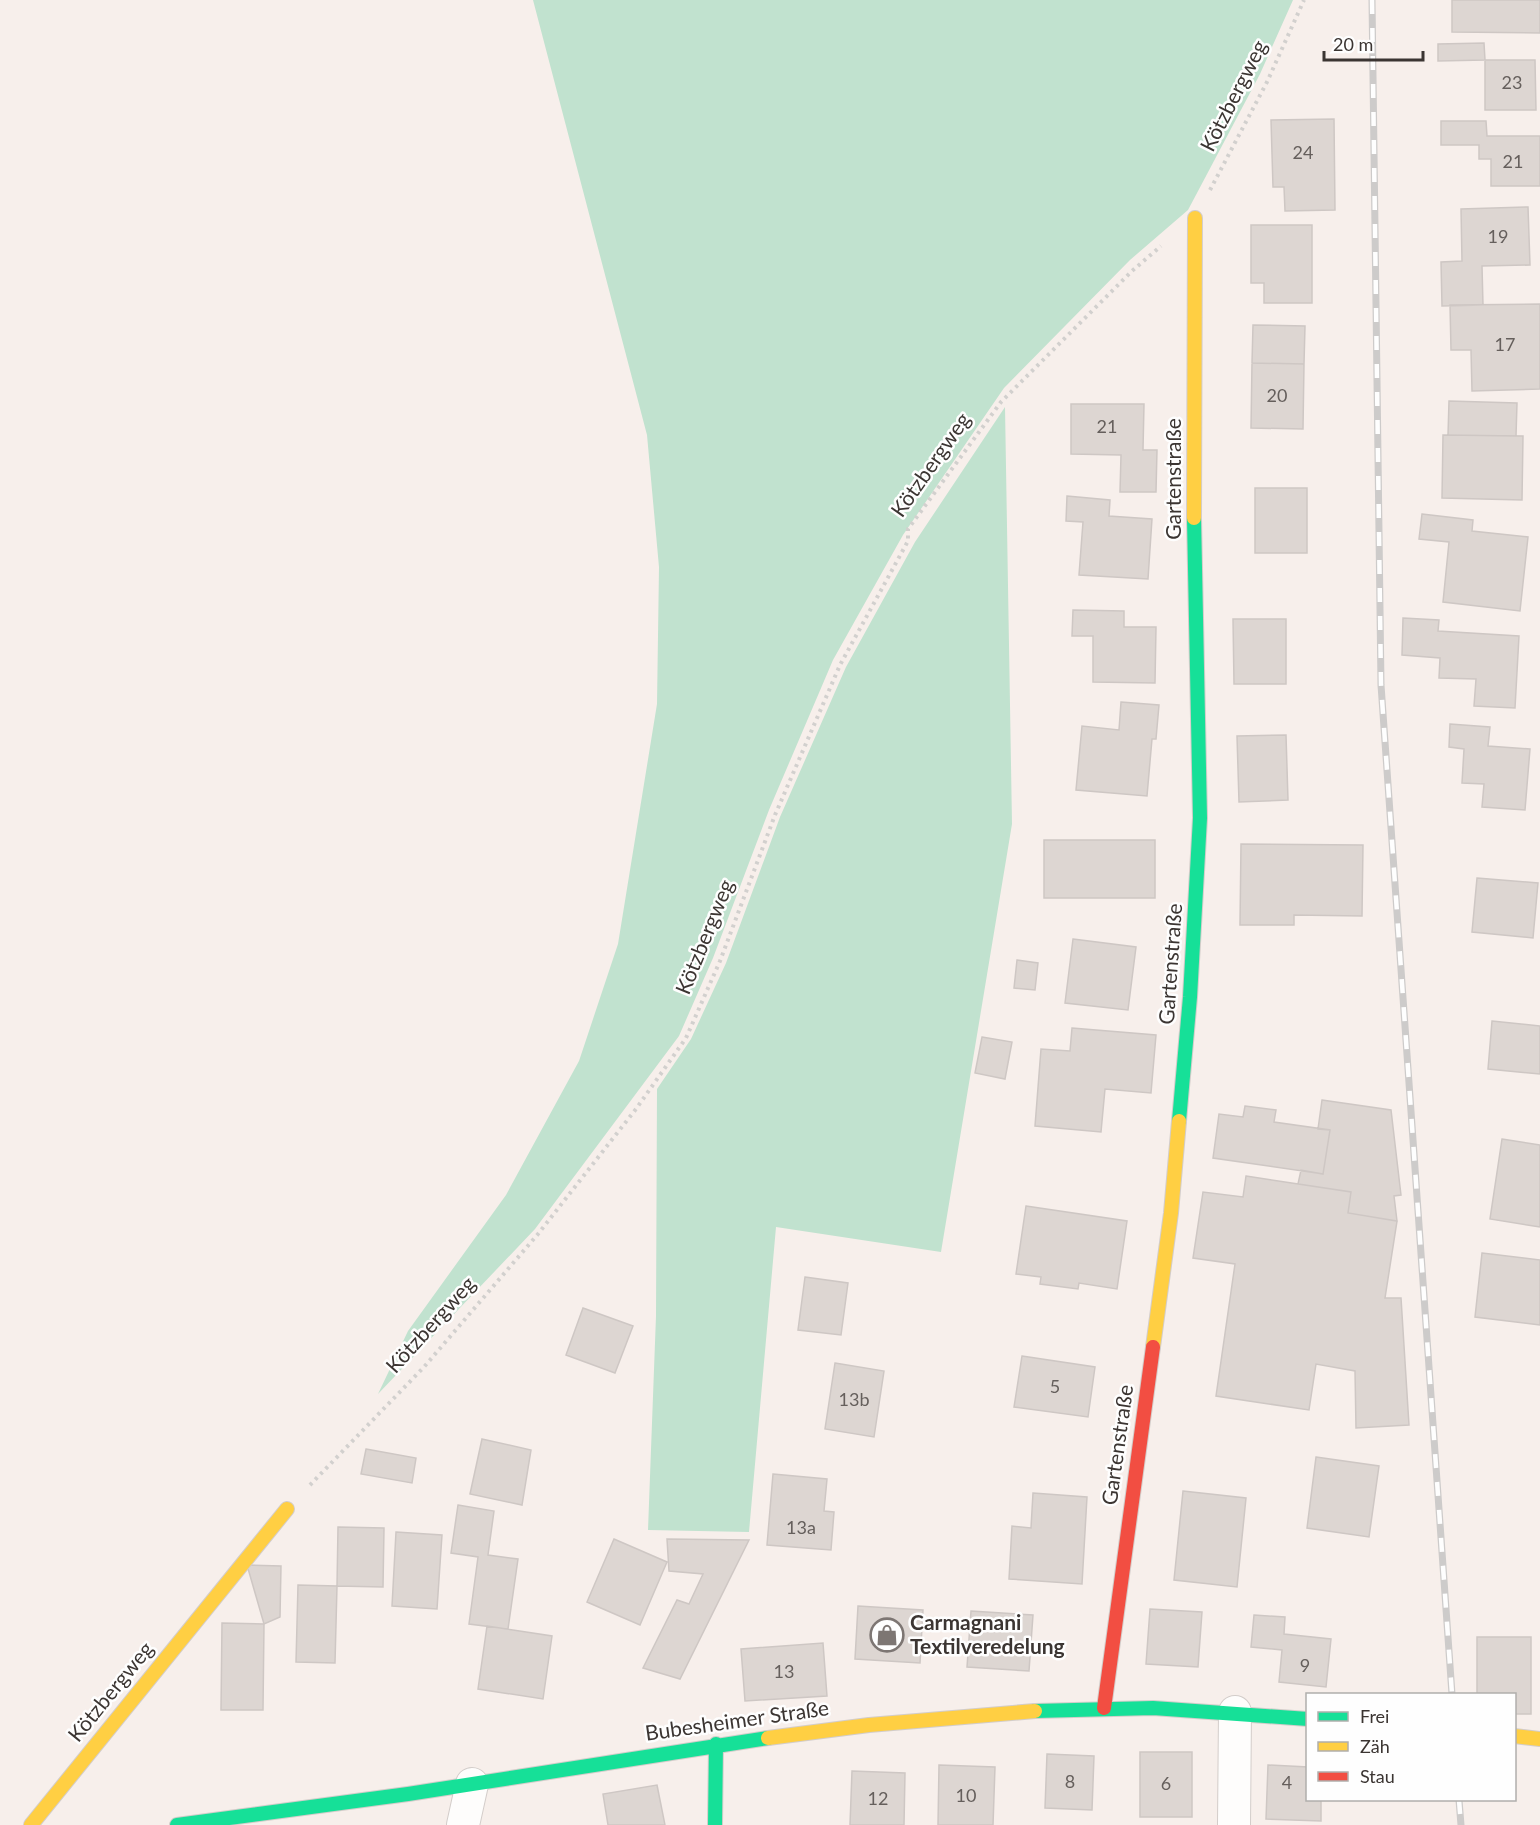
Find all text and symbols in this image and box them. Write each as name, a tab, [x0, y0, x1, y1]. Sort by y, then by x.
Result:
scale bar	[1324, 24, 1423, 62]
text: 20 m	[1333, 33, 1373, 55]
street label: Kötzbergweg	[1194, 36, 1271, 155]
house number: 23	[1502, 71, 1522, 93]
house number: 24	[1293, 141, 1313, 163]
house number: 21	[1503, 150, 1523, 172]
house number: 19	[1488, 225, 1508, 247]
house number: 17	[1495, 333, 1515, 355]
house number: 20	[1267, 384, 1287, 406]
street label: Kötzbergweg	[885, 407, 975, 521]
house number: 21	[1097, 415, 1117, 437]
street label: Gartenstraße	[1160, 418, 1185, 540]
street label: Kötzbergweg	[669, 875, 738, 997]
street label: Gartenstraße	[1153, 902, 1186, 1025]
street label: Kötzbergweg	[380, 1270, 480, 1377]
house number: 5	[1050, 1375, 1060, 1397]
street label: Gartenstraße	[1096, 1383, 1137, 1507]
house number: 13b	[839, 1388, 869, 1410]
house number: 13a	[786, 1516, 816, 1538]
place label: Carmagnani Textilveredelung	[910, 1609, 1065, 1658]
shop icon: Carmagnani Textilveredelung	[869, 1617, 905, 1653]
street label: Kötzbergweg	[62, 1636, 158, 1746]
house number: 9	[1300, 1654, 1310, 1676]
house number: 13	[774, 1660, 794, 1682]
legend	[1306, 1693, 1516, 1801]
street label: Bubesheimer Straße	[643, 1694, 830, 1745]
text: Frei	[1360, 1705, 1389, 1727]
text: Zäh	[1360, 1735, 1390, 1757]
text: Stau	[1360, 1765, 1395, 1787]
house number: 8	[1065, 1770, 1075, 1792]
house number: 4	[1282, 1771, 1292, 1793]
house number: 6	[1161, 1772, 1171, 1794]
house number: 10	[956, 1784, 976, 1806]
house number: 12	[868, 1787, 888, 1809]

